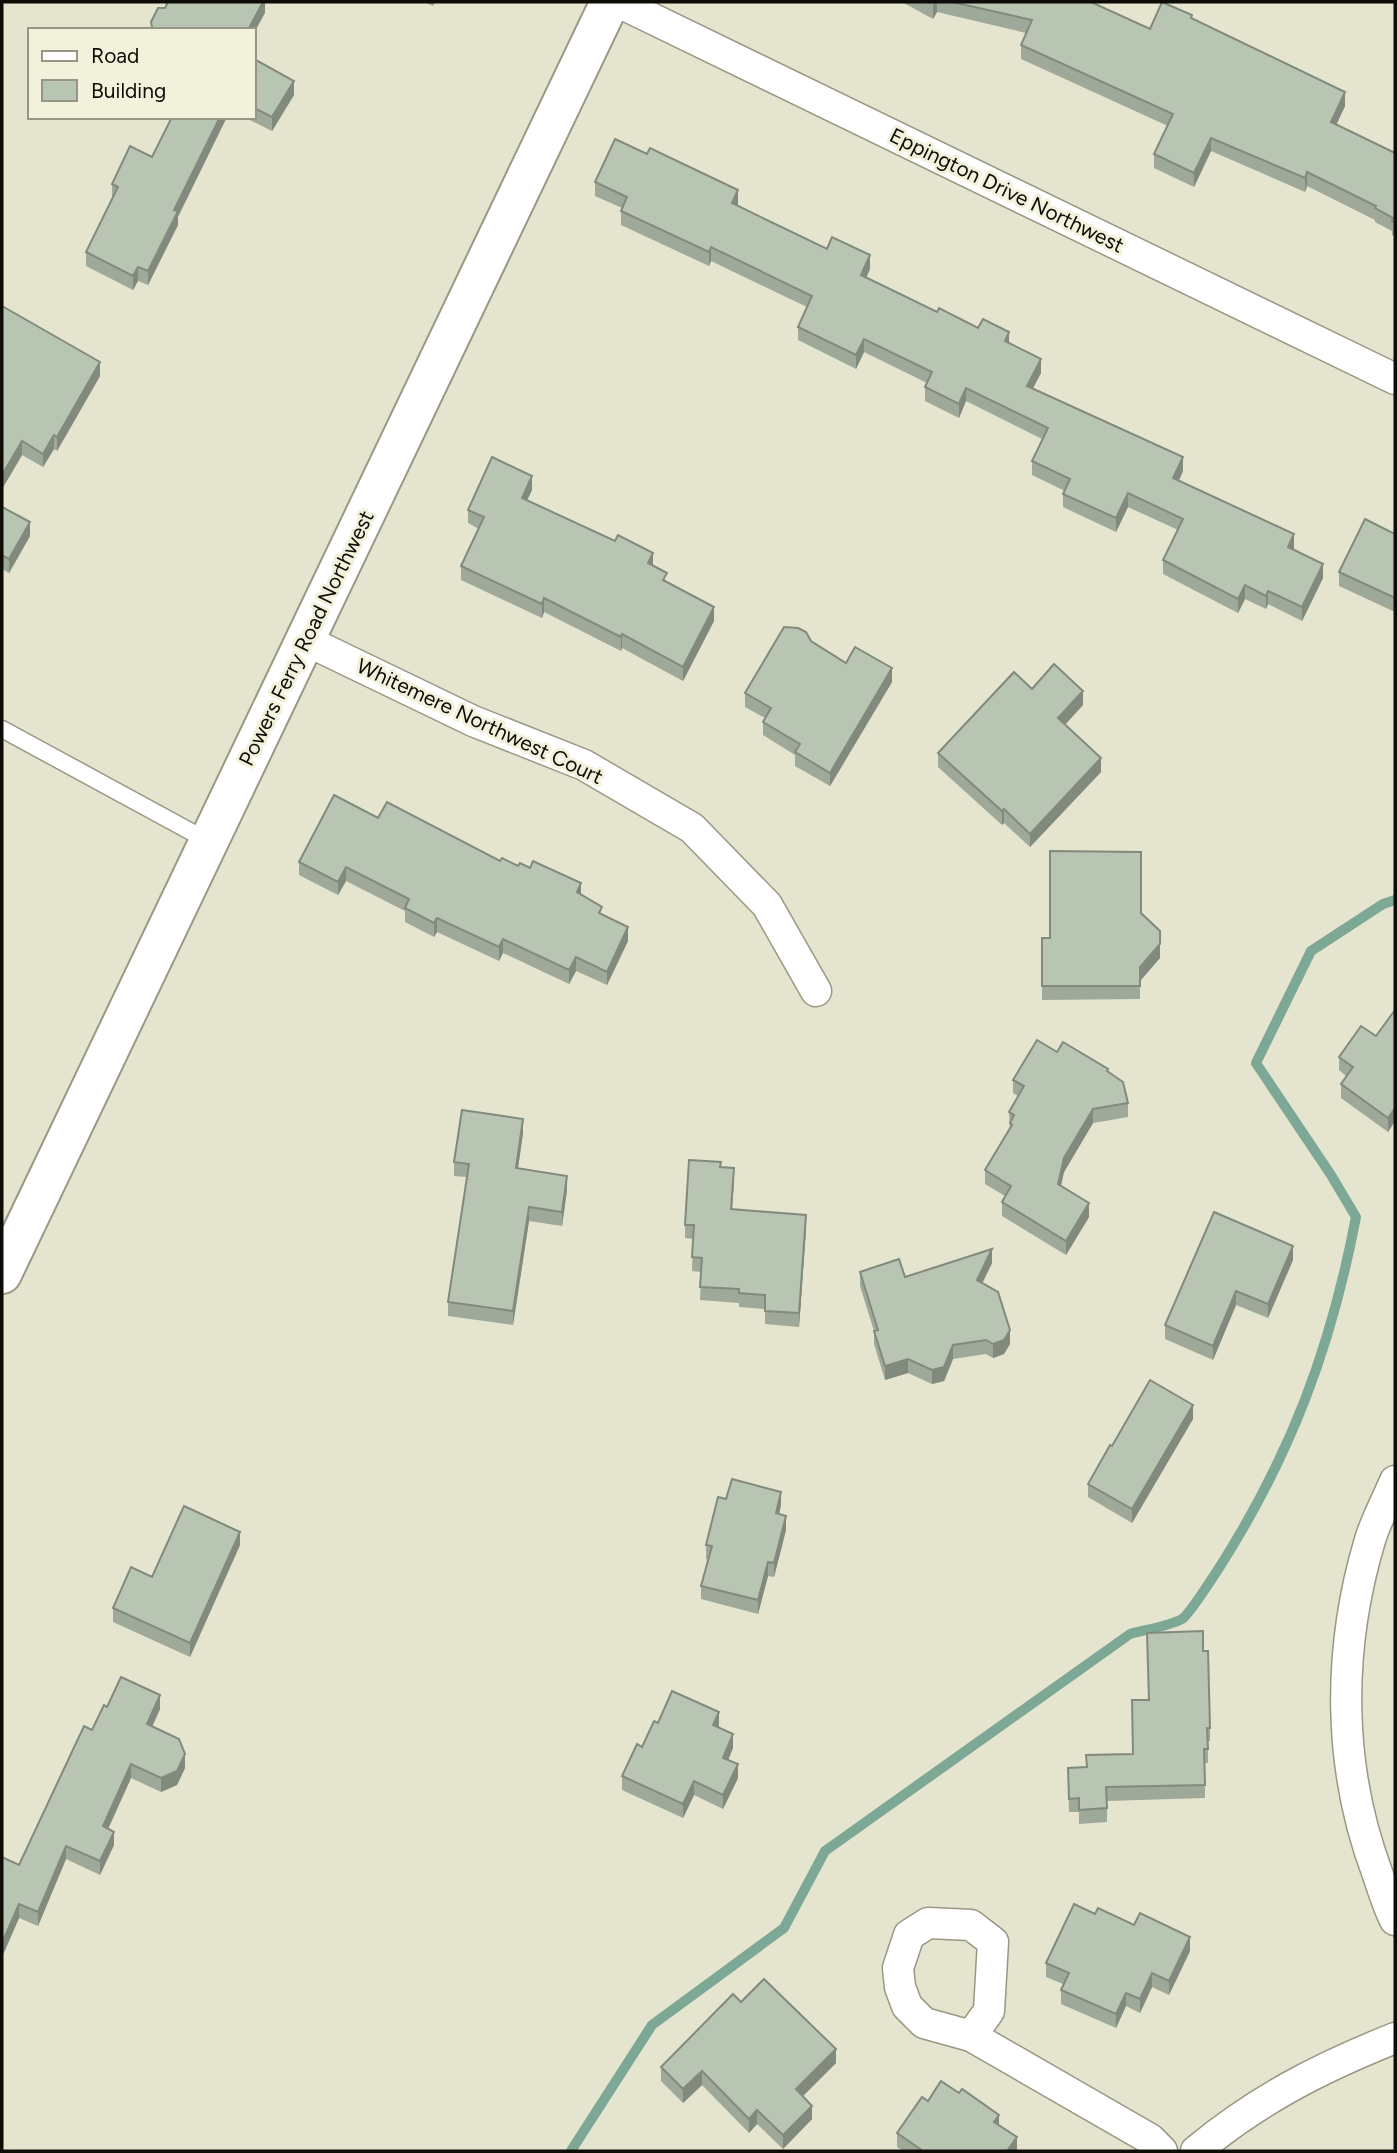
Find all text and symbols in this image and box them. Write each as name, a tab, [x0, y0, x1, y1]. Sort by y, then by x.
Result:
legend	[28, 28, 256, 119]
text: Road	[91, 43, 139, 68]
text: Building	[91, 78, 166, 103]
street label: Eppington Drive Northwest	[886, 122, 1128, 258]
street label: Powers Ferry Road Northwest	[233, 506, 379, 770]
street label: Whitemere Northwest Court	[353, 653, 607, 789]

